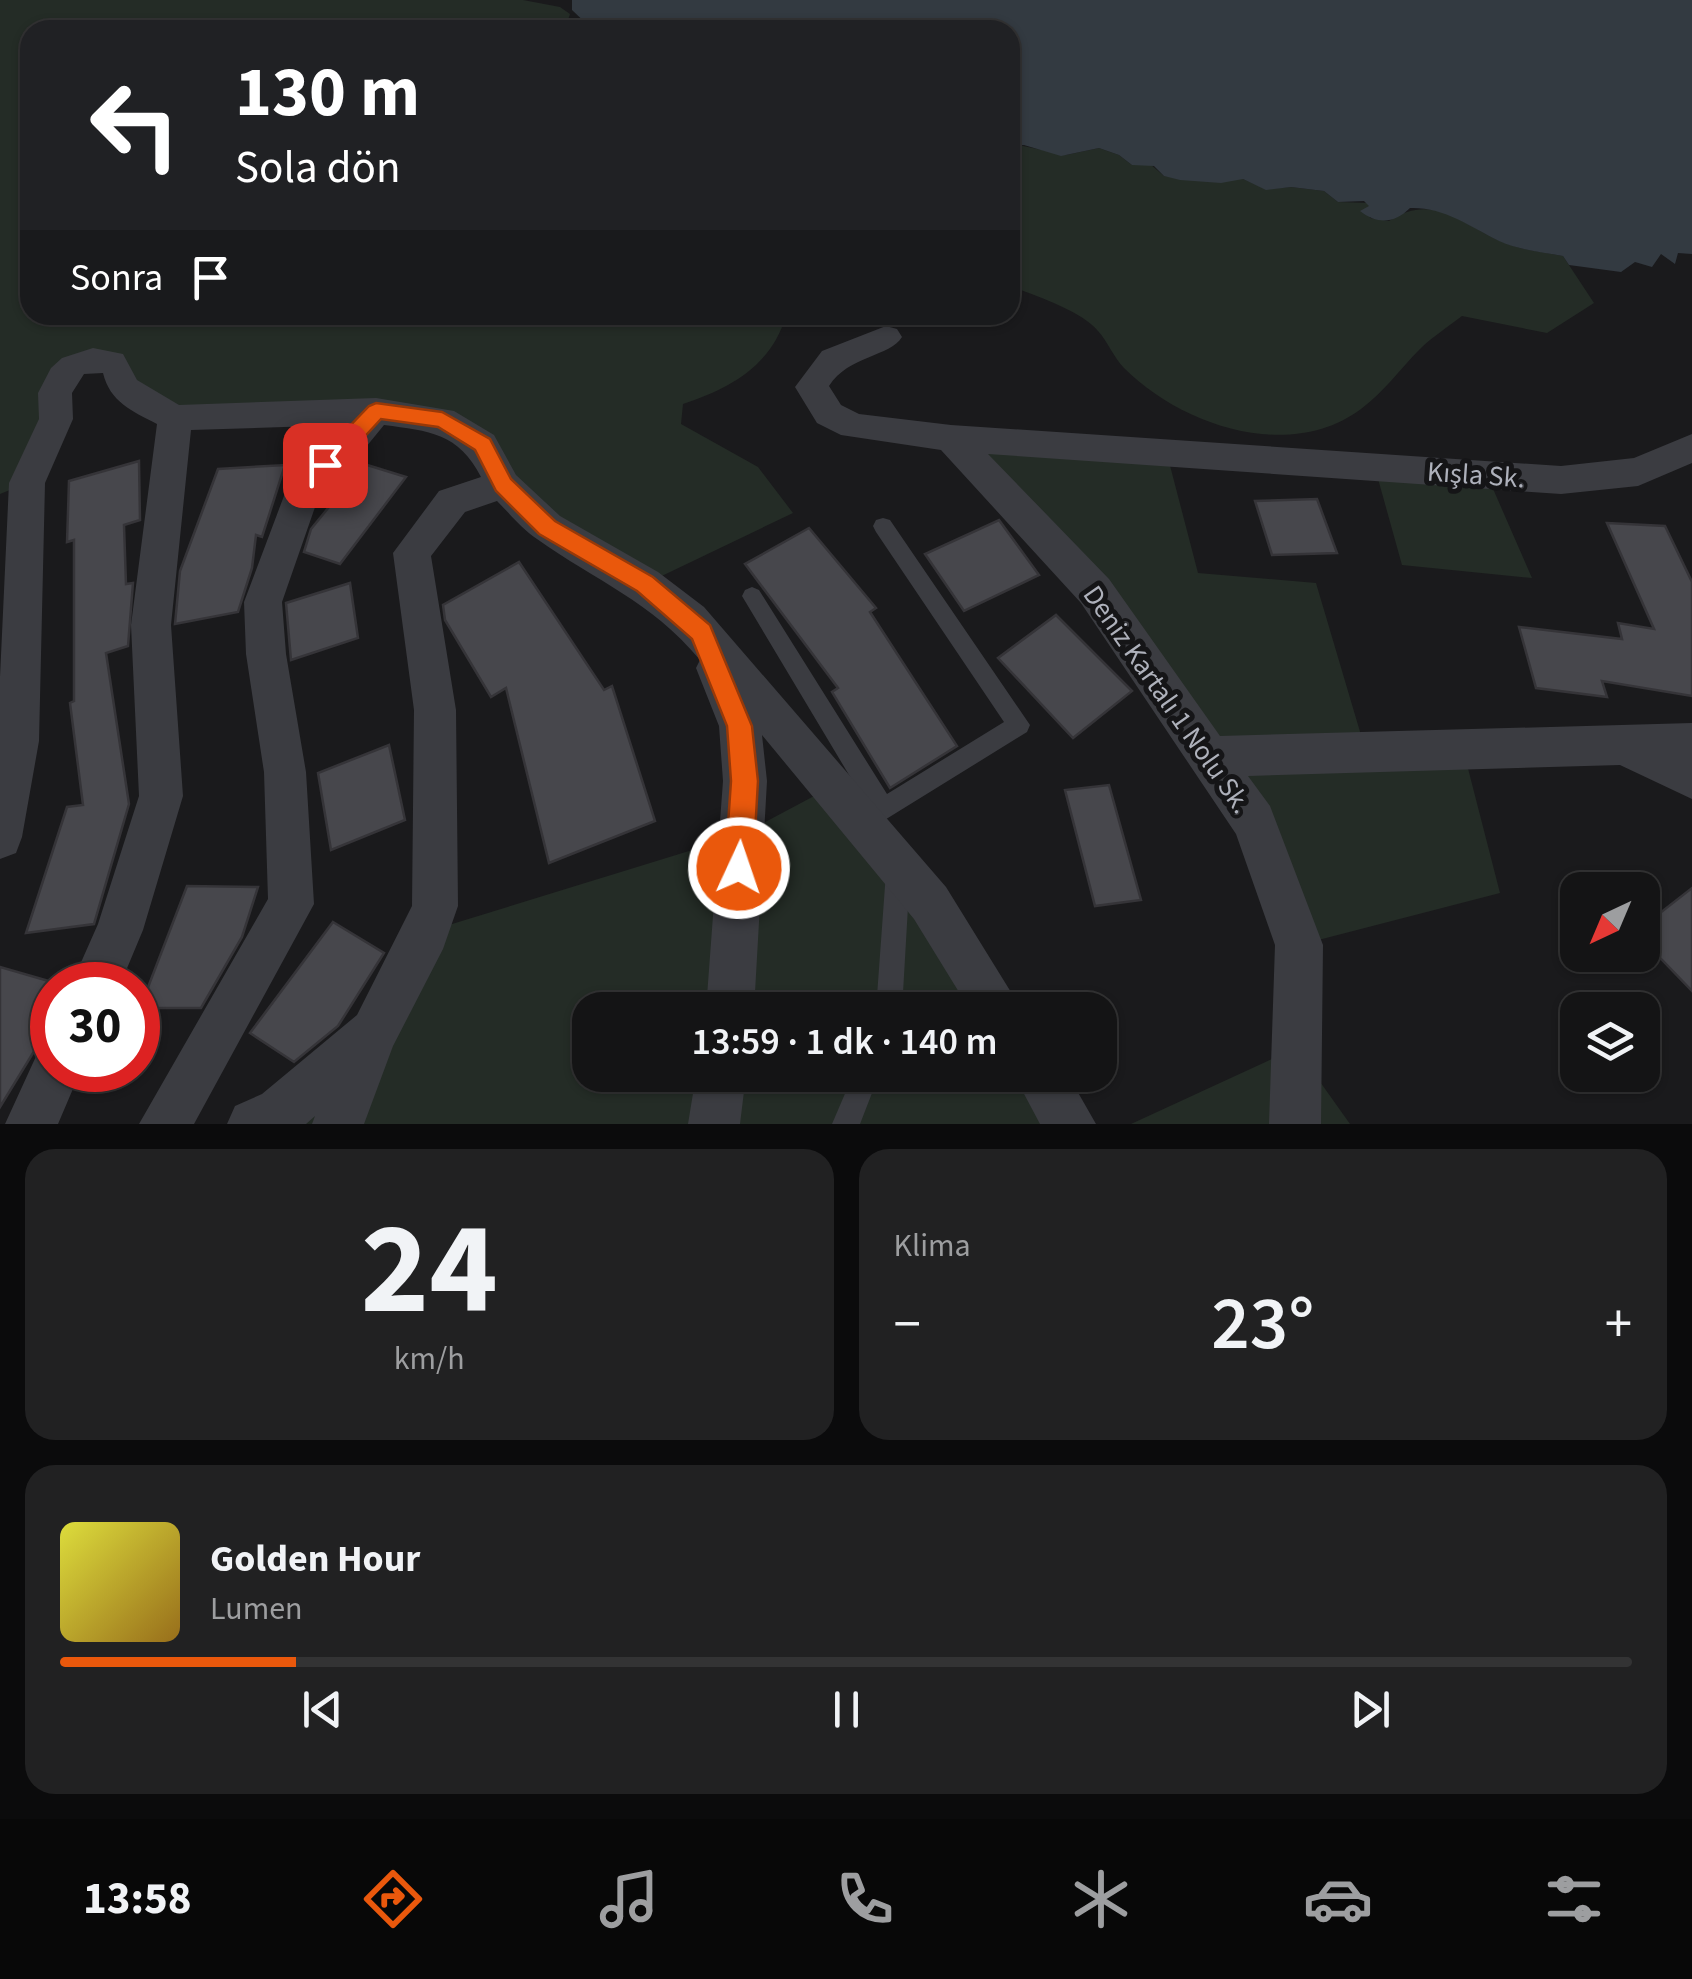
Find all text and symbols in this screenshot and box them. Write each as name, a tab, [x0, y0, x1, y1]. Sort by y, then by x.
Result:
text: 130 m	[235, 43, 420, 143]
icon: left	[70, 60, 200, 190]
text: Sola dön	[235, 136, 401, 200]
icon: arrive	[183, 250, 238, 305]
text: Sonra	[70, 251, 163, 305]
pin	[283, 423, 368, 508]
icon: arrive	[298, 438, 353, 493]
street label: Kışla Sk.	[1426, 452, 1526, 498]
street label: Deniz Kartalı 1 Nolu Sk.	[1073, 577, 1261, 822]
position arrow	[687, 816, 791, 920]
north arrow	[1560, 872, 1660, 972]
map controls	[1560, 872, 1660, 1092]
speed limit sign: 30	[30, 962, 160, 1092]
button: layers	[1560, 992, 1660, 1092]
text: 13:59 · 1 dk · 140 m	[691, 1015, 998, 1069]
text: 24	[361, 1178, 498, 1363]
text: Klima	[894, 1223, 971, 1269]
text: 23°	[1211, 1271, 1314, 1378]
text: −	[894, 1286, 921, 1364]
text: +	[1605, 1286, 1632, 1364]
text: km/h	[394, 1336, 465, 1382]
text: Golden Hour	[210, 1532, 420, 1586]
text: Lumen	[210, 1586, 303, 1632]
icon: previous	[295, 1682, 350, 1737]
icon: pause	[819, 1682, 874, 1737]
icon: next	[1343, 1682, 1398, 1737]
icon: directions	[358, 1864, 428, 1934]
icon: music	[594, 1864, 664, 1934]
icon: phone	[830, 1864, 900, 1934]
icon: climate	[1066, 1864, 1136, 1934]
icon: car	[1303, 1864, 1373, 1934]
icon: filters	[1539, 1864, 1609, 1934]
text: 13:58	[83, 1867, 192, 1931]

